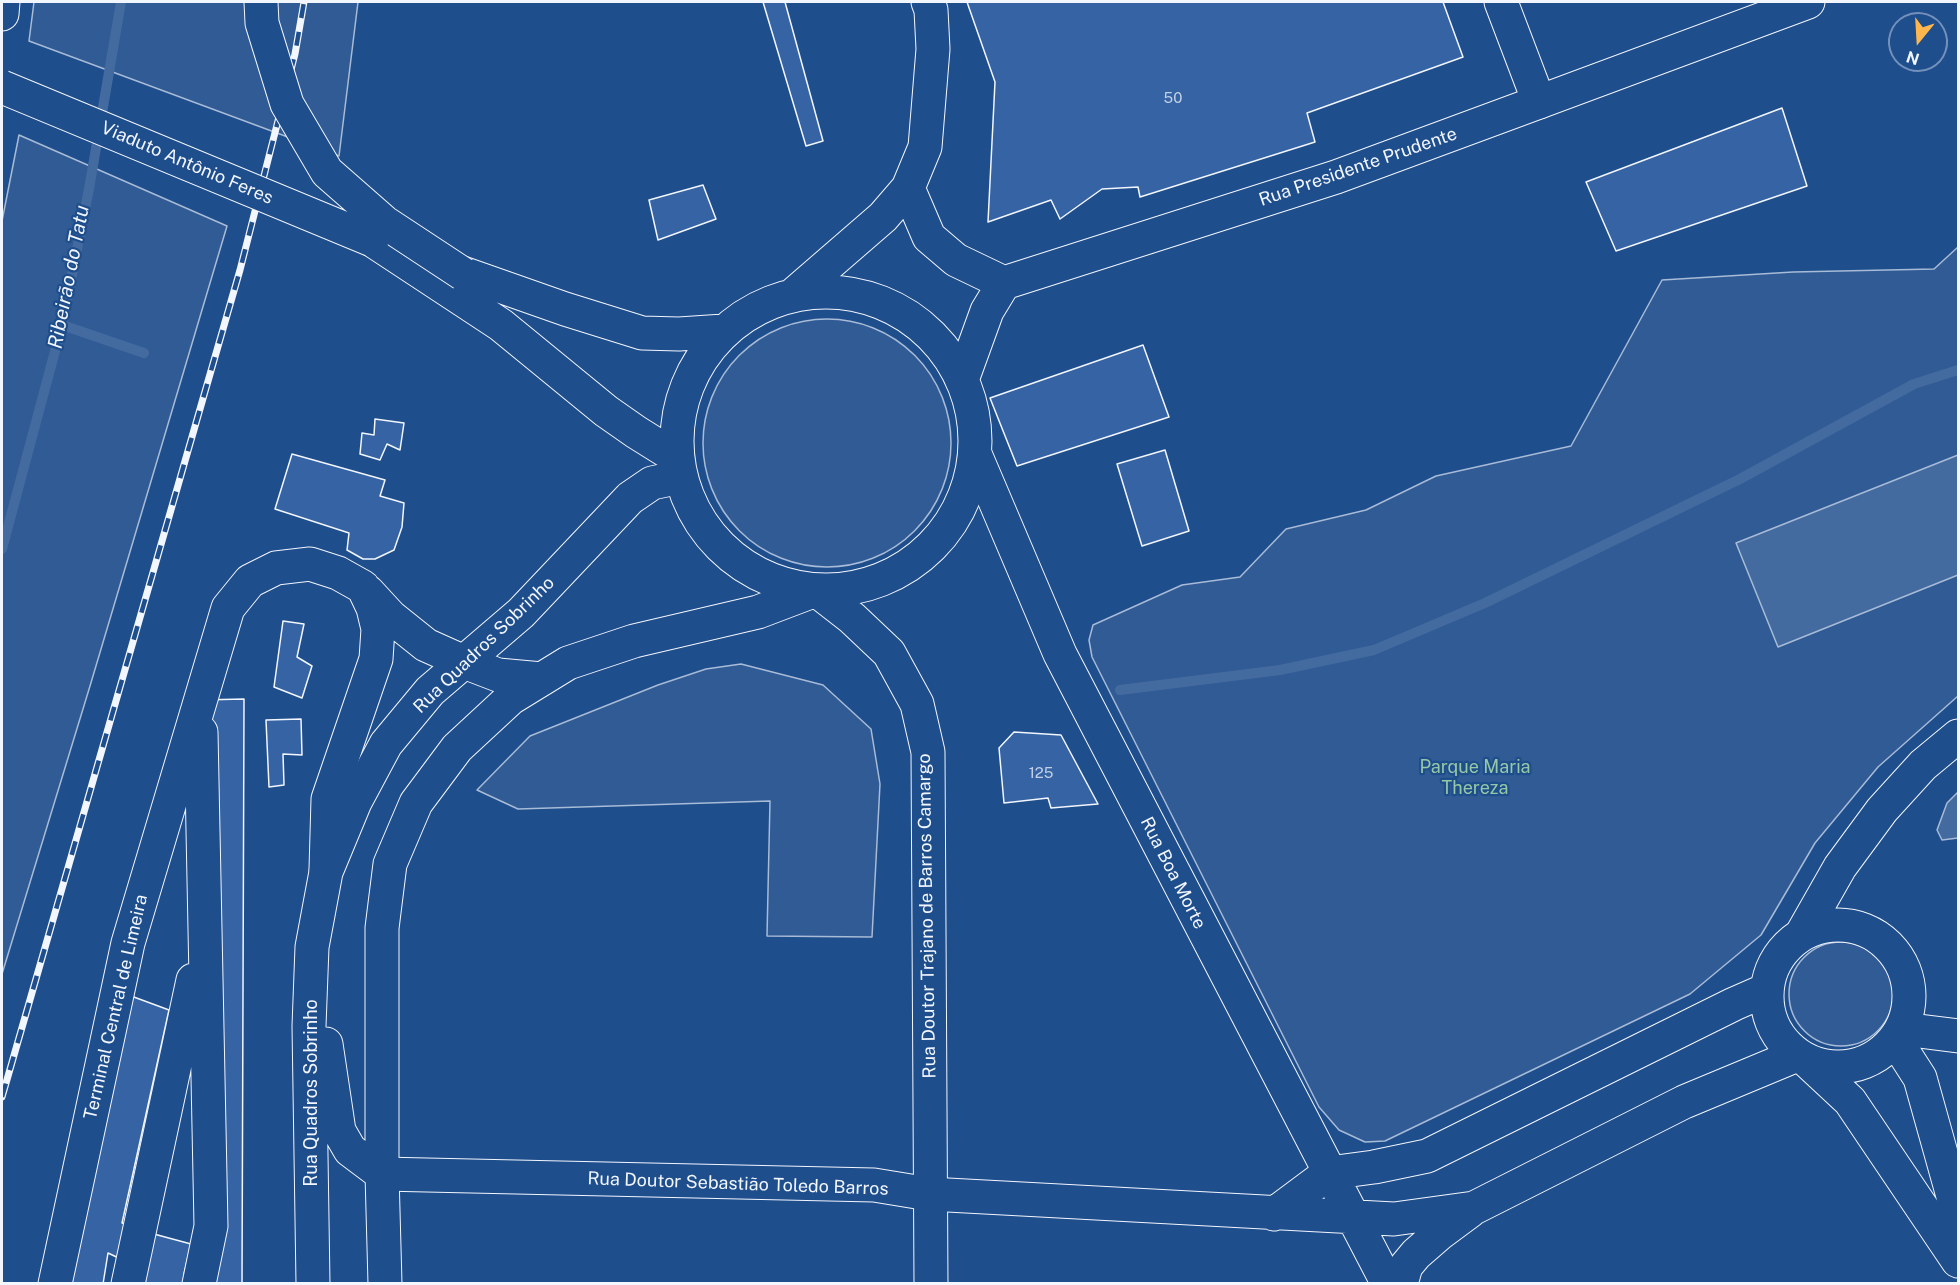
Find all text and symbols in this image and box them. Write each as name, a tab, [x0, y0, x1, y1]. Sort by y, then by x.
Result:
north arrow	[1888, 12, 1948, 72]
text: N	[1904, 47, 1922, 69]
house number: 50	[1164, 89, 1182, 107]
street label: Viaduto Antônio Feres	[98, 117, 276, 209]
street label: Rua Presidente Prudente	[1256, 123, 1460, 211]
water label: Ribeirão do Tatu	[43, 203, 95, 351]
street label: Rua Quadros Sobrinho	[409, 572, 559, 718]
street label: Rua Doutor Trajano de Barros Camargo	[913, 753, 941, 1079]
park label: Parque Maria Thereza	[1419, 756, 1531, 798]
house number: 125	[1029, 764, 1053, 782]
street label: Rua Boa Morte	[1135, 813, 1211, 933]
street label: Terminal Central de Limeira	[80, 892, 152, 1122]
street label: Rua Quadros Sobrinho	[300, 999, 322, 1187]
street label: Rua Doutor Sebastião Toledo Barros	[587, 1168, 889, 1200]

